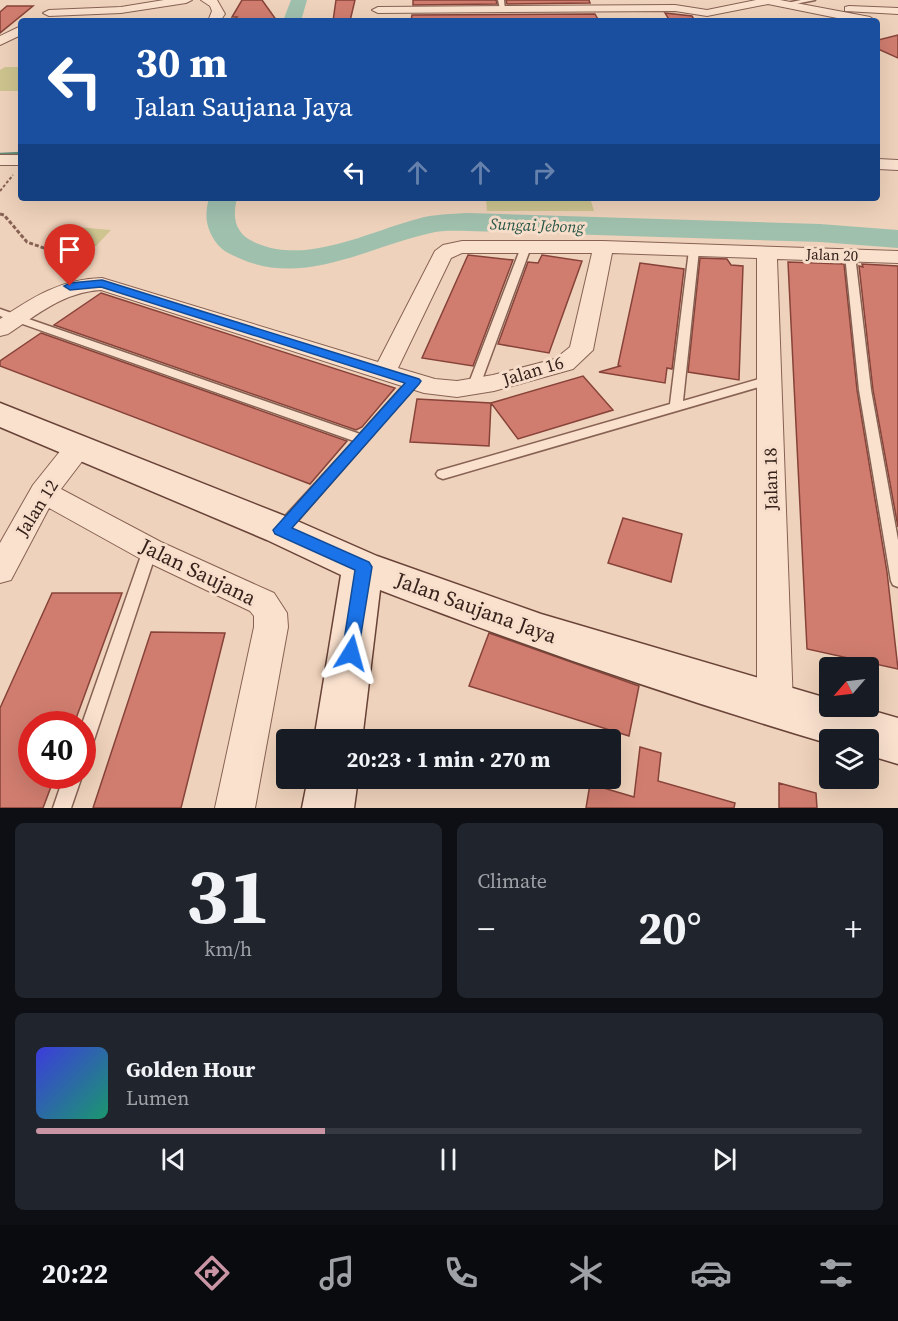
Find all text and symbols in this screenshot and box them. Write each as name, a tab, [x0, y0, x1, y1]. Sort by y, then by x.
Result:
text: 30 m	[135, 33, 228, 91]
icon: left	[36, 42, 114, 120]
text: Jalan Saujana Jaya	[135, 88, 353, 125]
icon: left	[338, 156, 371, 189]
icon: ahead	[401, 156, 434, 189]
icon: ahead	[464, 156, 497, 189]
icon: right	[527, 156, 560, 189]
water label: Sungai Jebong	[489, 212, 586, 238]
pin	[44, 224, 95, 286]
icon: arrive	[53, 233, 86, 266]
street label: Jalan 20	[805, 243, 859, 266]
street label: Jalan 16	[498, 349, 567, 392]
street label: Jalan 18	[757, 447, 784, 512]
street label: Jalan 12	[9, 474, 64, 542]
street label: Jalan Saujana	[134, 531, 261, 612]
street label: Jalan Saujana Jaya	[391, 565, 561, 650]
position arrow	[319, 621, 383, 685]
north arrow	[819, 657, 879, 717]
map controls	[819, 657, 879, 789]
speed limit sign: 40	[18, 711, 96, 789]
button: layers	[819, 729, 879, 789]
text: 20:23 · 1 min · 270 m	[347, 744, 550, 774]
text: 31	[186, 842, 271, 949]
text: Climate	[478, 867, 547, 895]
text: 20°	[638, 897, 702, 959]
text: −	[478, 906, 495, 951]
text: +	[844, 906, 862, 951]
text: km/h	[204, 935, 252, 963]
text: Golden Hour	[126, 1054, 255, 1084]
text: Lumen	[126, 1084, 189, 1112]
icon: previous	[157, 1143, 190, 1176]
icon: pause	[432, 1143, 465, 1176]
icon: next	[708, 1143, 741, 1176]
icon: directions	[191, 1252, 233, 1294]
icon: music	[316, 1252, 358, 1294]
icon: phone	[440, 1252, 482, 1294]
icon: climate	[565, 1252, 607, 1294]
icon: car	[690, 1252, 732, 1294]
icon: filters	[815, 1252, 857, 1294]
text: 20:22	[41, 1255, 108, 1292]

